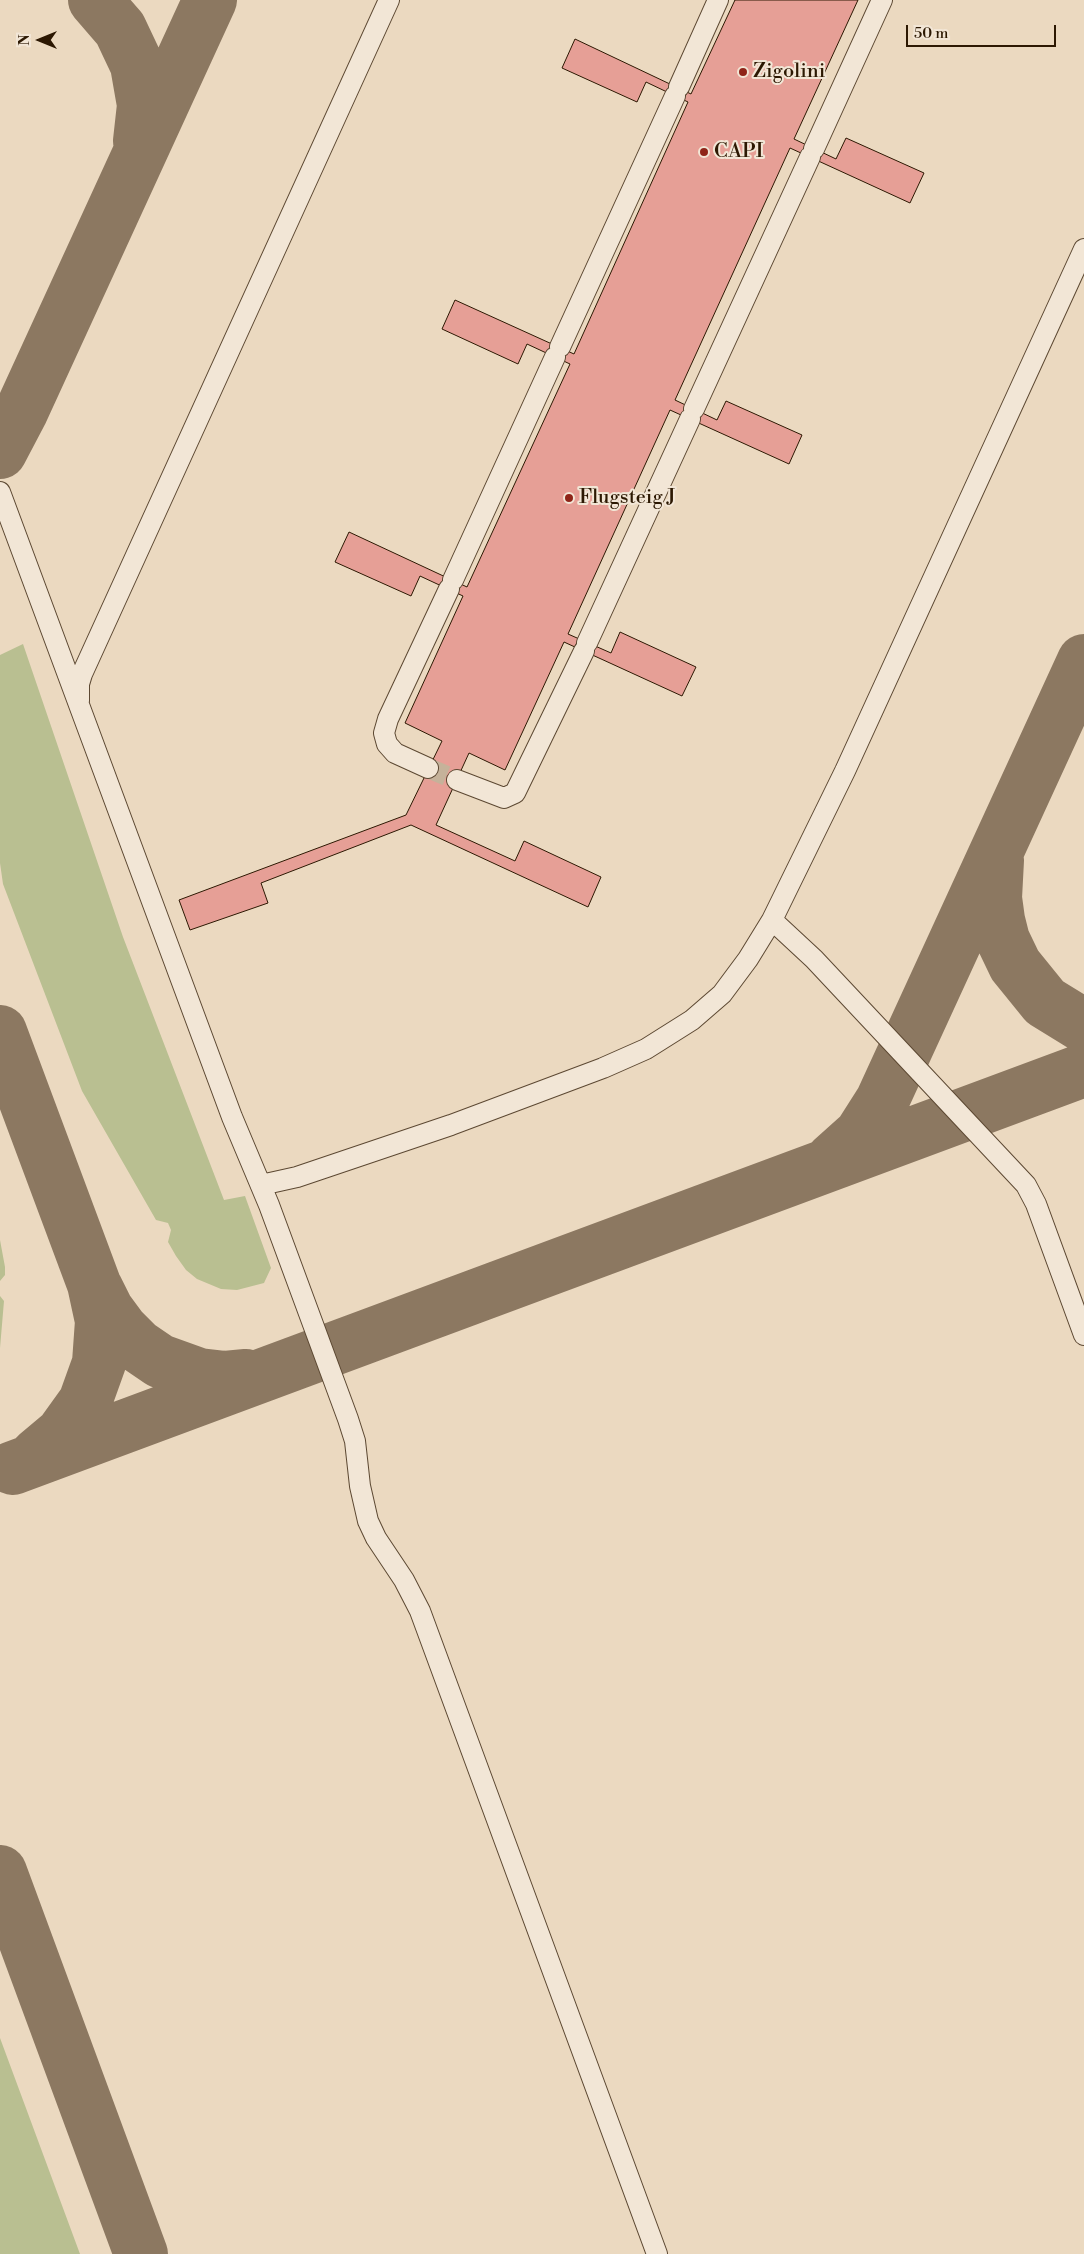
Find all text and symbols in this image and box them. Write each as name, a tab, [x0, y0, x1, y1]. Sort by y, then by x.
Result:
north arrow	[15, 15, 65, 65]
scale bar	[909, 15, 1059, 47]
text: 50 m	[914, 24, 948, 43]
text: N	[16, 34, 34, 46]
place label: Zigolini	[753, 60, 825, 84]
marker: Zigolini	[737, 66, 749, 78]
place label: CAPI	[714, 140, 763, 164]
marker: CAPI	[698, 146, 710, 158]
place label: Flugsteig J	[579, 486, 676, 510]
marker: Flugsteig J	[563, 492, 575, 504]

